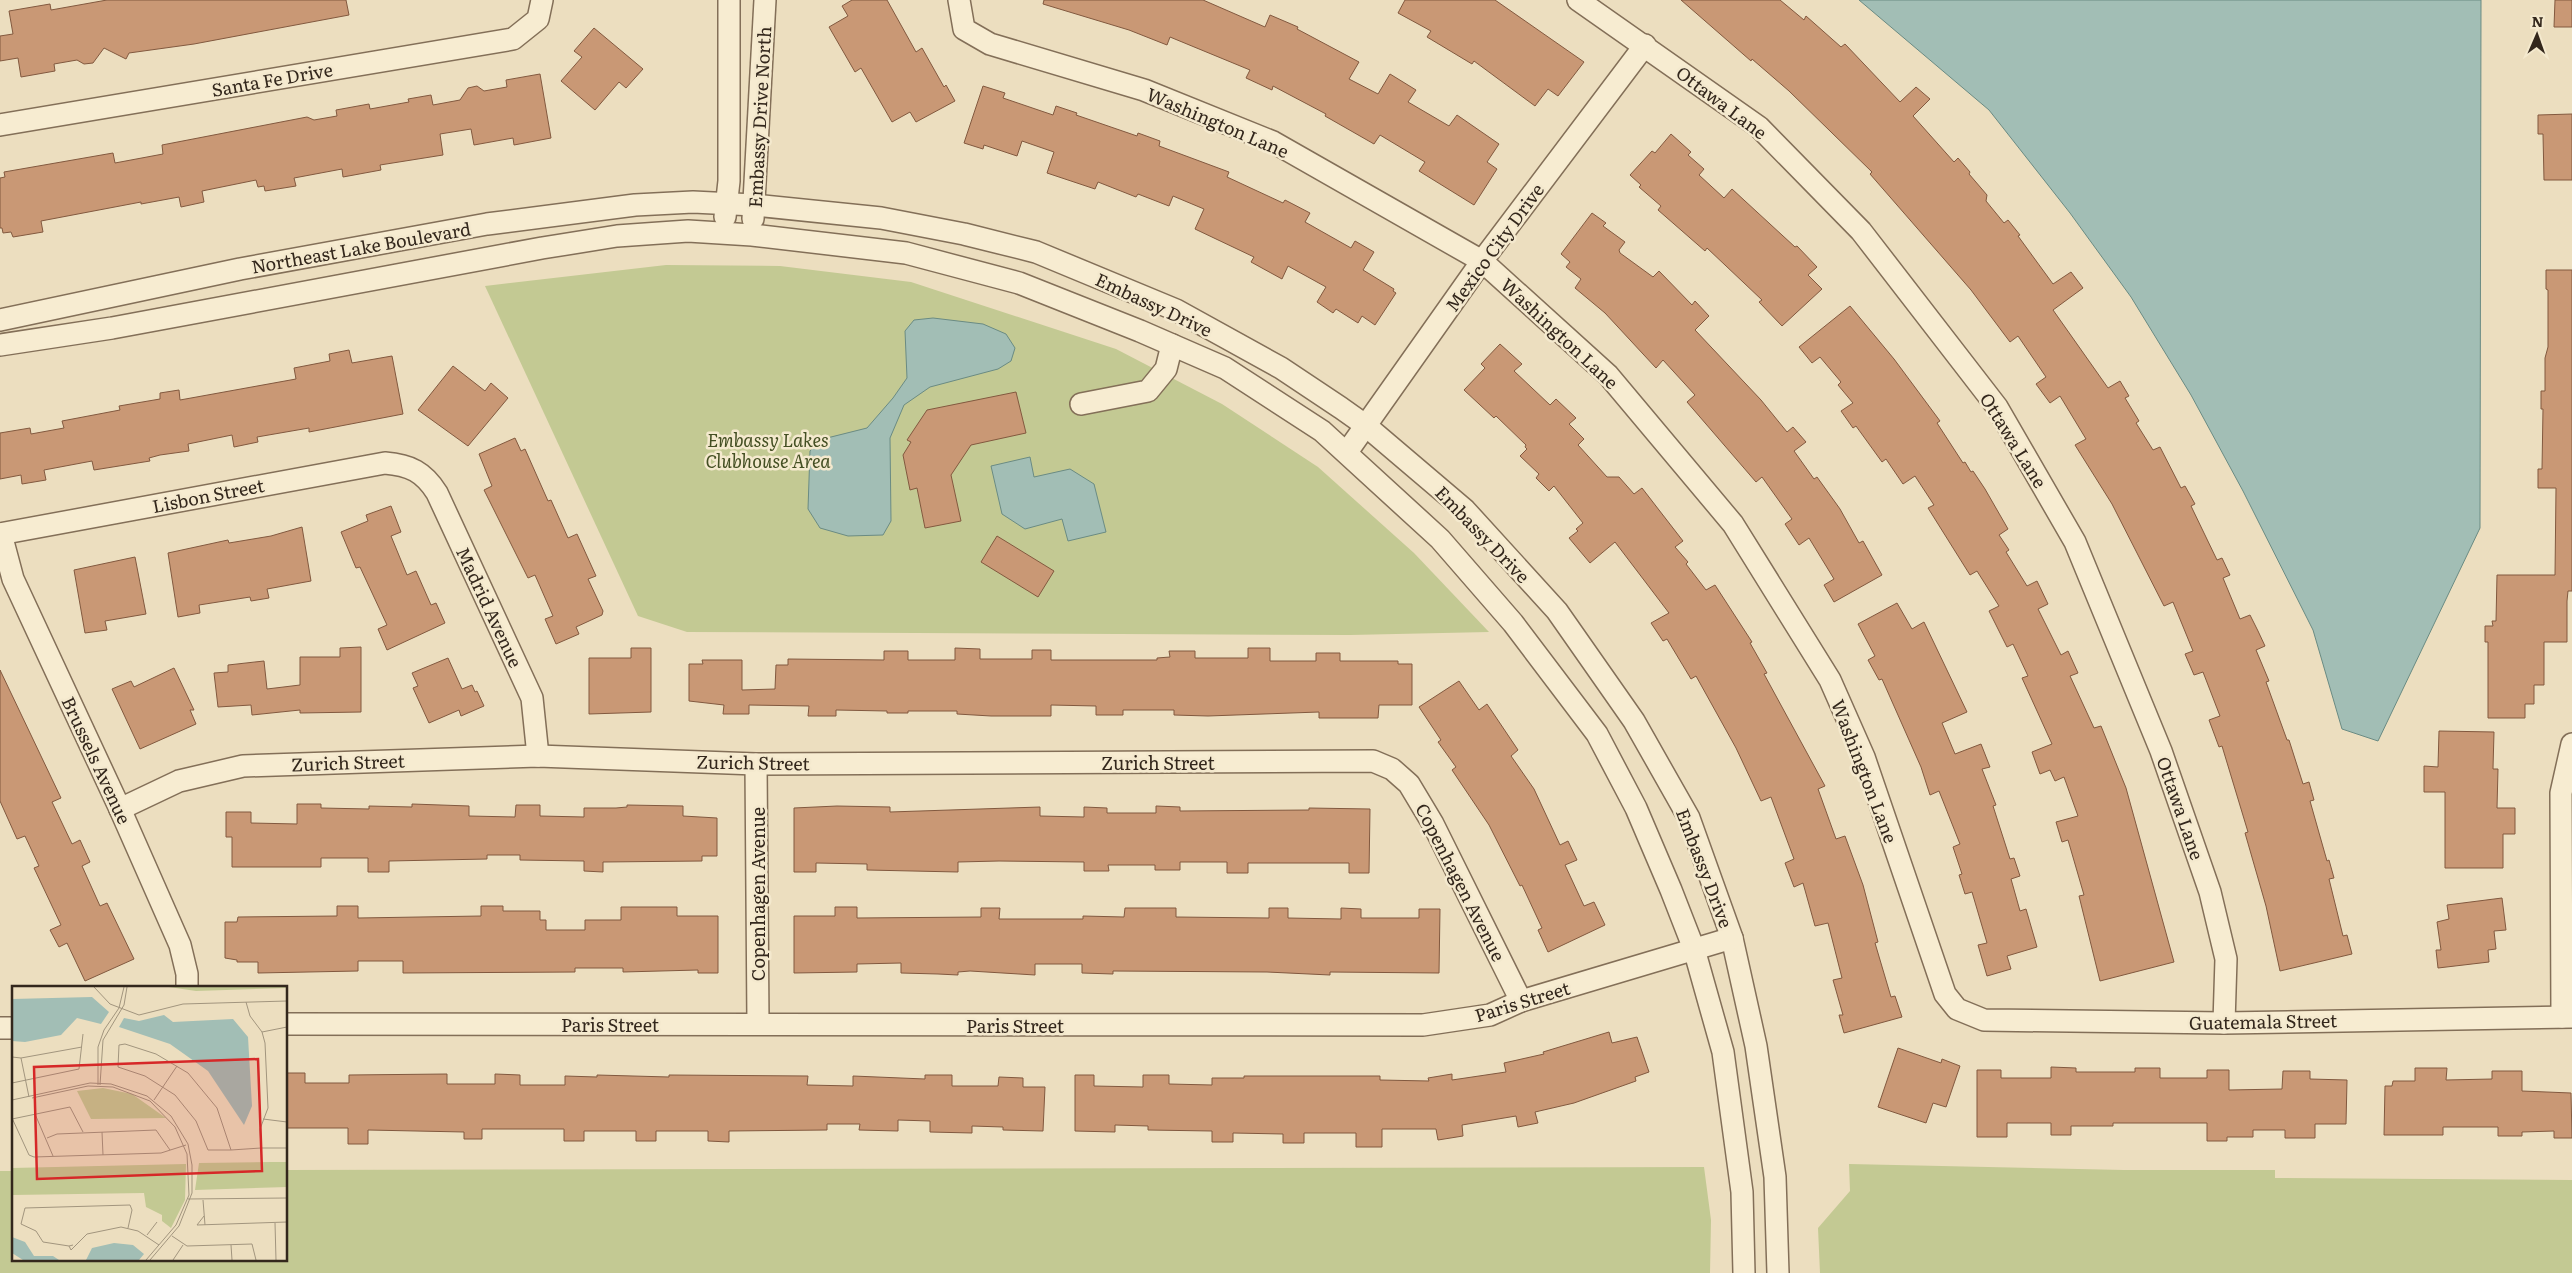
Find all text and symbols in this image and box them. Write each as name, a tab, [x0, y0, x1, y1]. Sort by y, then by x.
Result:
north arrow	[2512, 10, 2562, 60]
text: N	[2531, 11, 2544, 31]
street label: Embassy Drive North	[741, 25, 777, 209]
street label: Santa Fe Drive	[209, 55, 335, 103]
street label: Ottawa Lane	[1671, 59, 1773, 145]
street label: Washington Lane	[1143, 80, 1293, 164]
street label: Mexico City Drive	[1438, 177, 1550, 317]
street label: Northeast Lake Boulevard	[249, 214, 473, 280]
street label: Embassy Drive	[1091, 265, 1217, 343]
street label: Washington Lane	[1495, 271, 1625, 395]
street label: Ottawa Lane	[1974, 387, 2054, 493]
park label: Embassy Lakes Clubhouse Area	[705, 426, 831, 474]
street label: Lisbon Street	[150, 471, 267, 519]
street label: Embassy Drive	[1429, 479, 1537, 589]
street label: Madrid Avenue	[450, 542, 530, 672]
street label: Brussels Avenue	[56, 692, 138, 828]
street label: Washington Lane	[1825, 695, 1905, 847]
street label: Zurich Street	[291, 747, 406, 777]
street label: Zurich Street	[696, 748, 811, 777]
street label: Zurich Street	[1101, 749, 1215, 776]
street label: Ottawa Lane	[2151, 753, 2211, 863]
street label: Copenhagen Avenue	[1409, 798, 1513, 966]
street label: Embassy Drive	[1670, 804, 1740, 932]
street label: Copenhagen Avenue	[744, 807, 771, 981]
street label: Paris Street	[1471, 974, 1574, 1028]
inset map	[12, 986, 288, 1260]
street label: Guatemala Street	[2189, 1006, 2338, 1036]
street label: Paris Street	[561, 1011, 660, 1038]
street label: Paris Street	[966, 1012, 1065, 1039]

